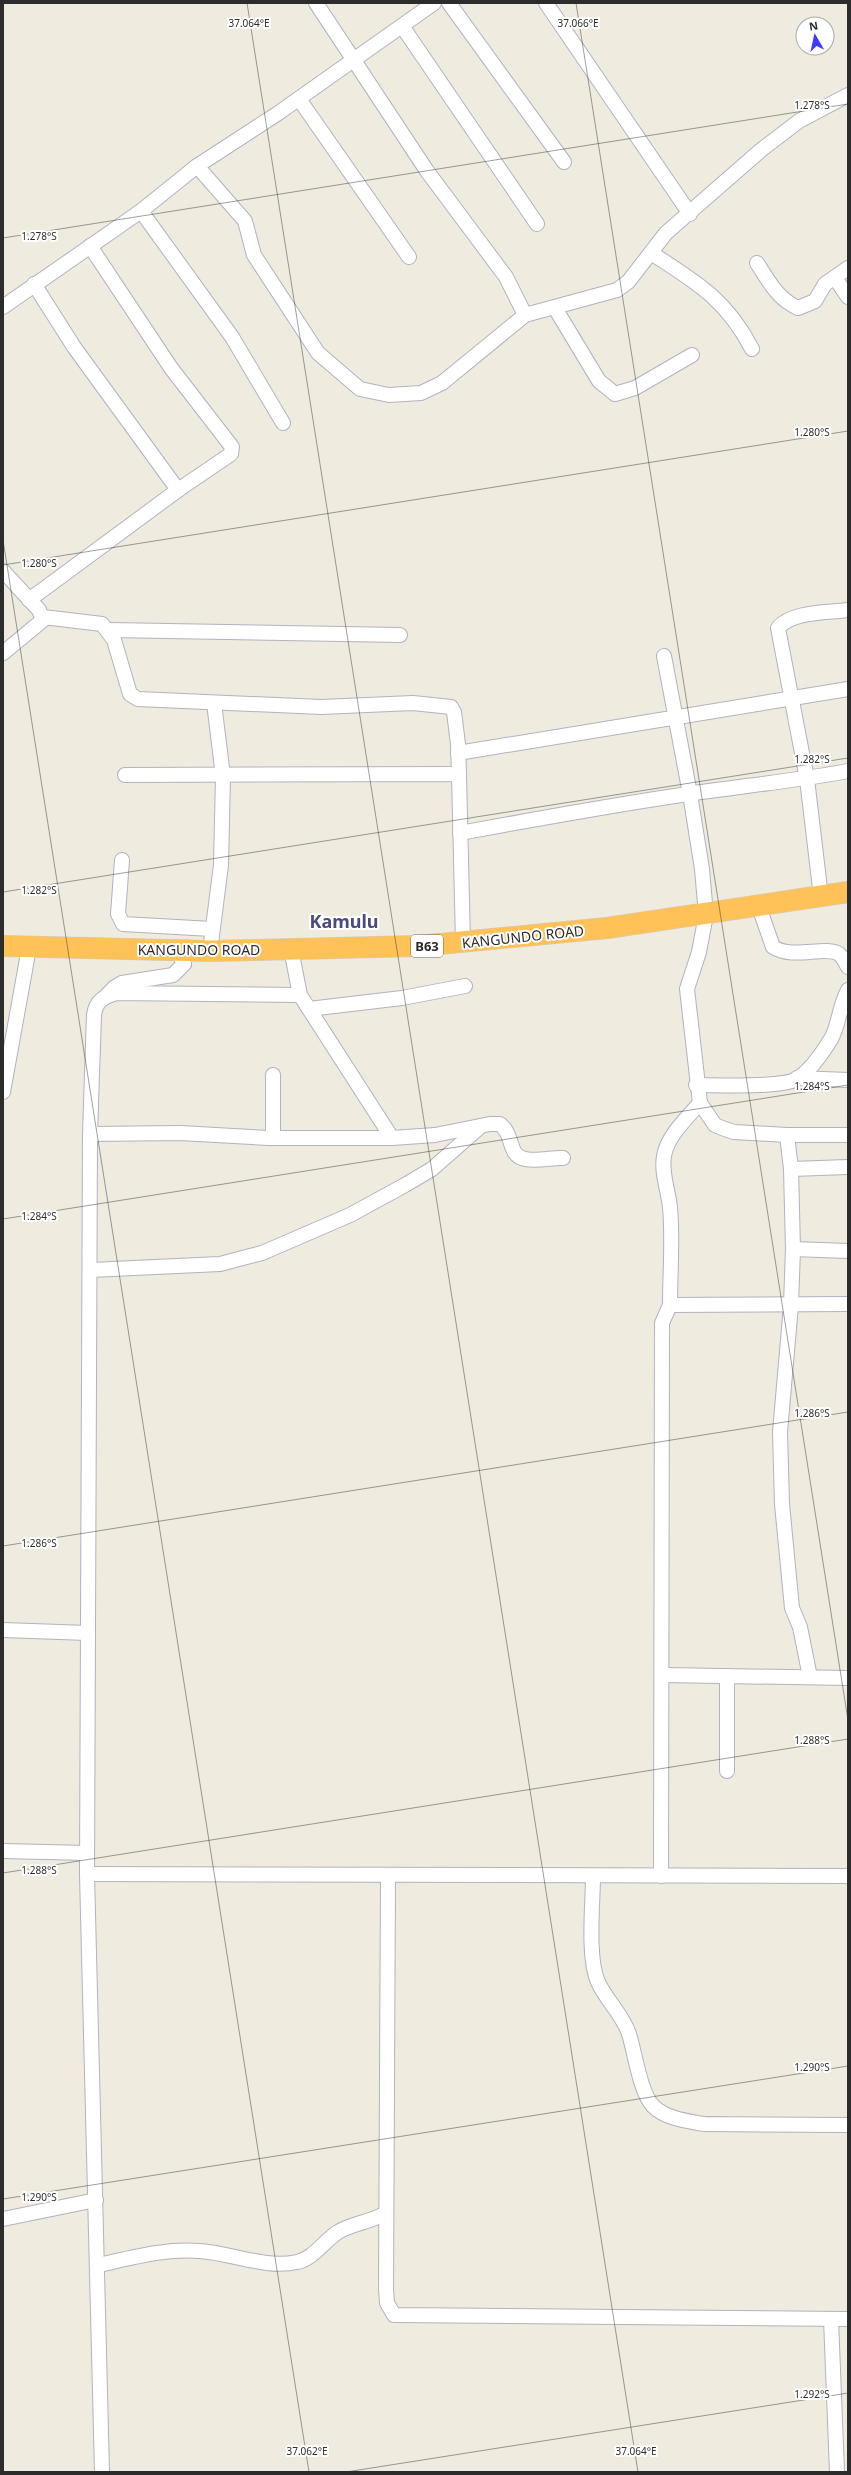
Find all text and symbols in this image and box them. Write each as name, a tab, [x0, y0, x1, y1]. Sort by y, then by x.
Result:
text: 37.064°E	[228, 16, 270, 30]
text: 37.066°E	[557, 16, 599, 30]
north arrow	[795, 16, 835, 56]
text: N	[808, 18, 819, 34]
text: 1.278°S	[794, 98, 830, 112]
text: 1.278°S	[21, 229, 57, 243]
text: 1.280°S	[794, 425, 830, 439]
text: 1.280°S	[21, 556, 57, 570]
text: 1.282°S	[794, 752, 830, 766]
text: 1.282°S	[21, 883, 57, 897]
district label: Kamulu	[309, 909, 379, 933]
street label: KANGUNDO ROAD	[461, 921, 585, 952]
road number: B63	[411, 935, 443, 957]
street label: KANGUNDO ROAD	[138, 940, 260, 959]
text: 1.284°S	[794, 1079, 830, 1093]
text: 1.284°S	[21, 1209, 57, 1223]
text: 1.286°S	[794, 1406, 830, 1420]
text: 1.286°S	[21, 1536, 57, 1550]
text: 1.288°S	[794, 1733, 830, 1747]
text: 1.288°S	[21, 1863, 57, 1877]
text: 1.290°S	[794, 2060, 830, 2074]
text: 1.290°S	[21, 2190, 57, 2204]
text: 1.292°S	[794, 2387, 830, 2401]
text: 37.062°E	[286, 2444, 328, 2458]
text: 37.064°E	[615, 2444, 657, 2458]

